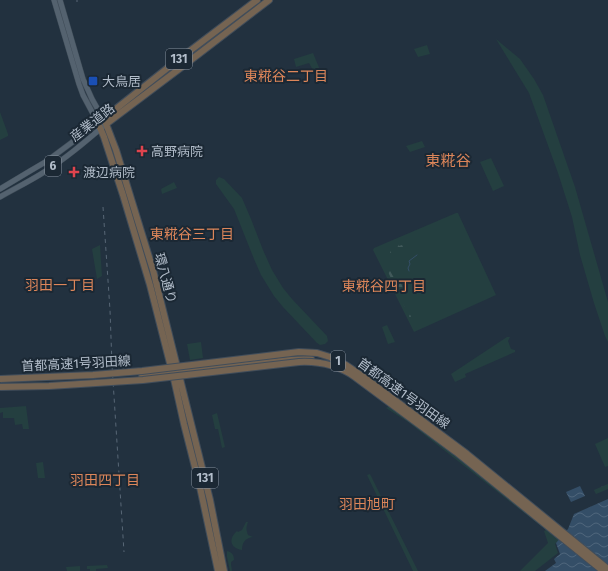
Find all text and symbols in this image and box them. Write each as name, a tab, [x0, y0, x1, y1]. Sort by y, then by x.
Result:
road number: 131	[166, 49, 192, 69]
district label: 東糀谷二丁目	[244, 68, 328, 85]
place label: 大鳥居	[102, 74, 141, 89]
marker: 大鳥居	[87, 75, 99, 87]
street label: 産業道路	[67, 100, 117, 144]
place label: 高野病院	[151, 144, 203, 159]
marker: 高野病院	[136, 145, 148, 157]
district label: 東糀谷	[425, 152, 471, 170]
road number: 6	[45, 156, 61, 176]
place label: 渡辺病院	[83, 165, 135, 180]
marker: 渡辺病院	[68, 166, 80, 178]
district label: 東糀谷三丁目	[150, 226, 234, 243]
street label: 環八通り	[152, 251, 179, 305]
district label: 羽田一丁目	[25, 277, 95, 294]
district label: 東糀谷四丁目	[342, 278, 426, 295]
road number: 1	[331, 351, 345, 371]
street label: 首都高速1号羽田線	[21, 353, 131, 374]
street label: 首都高速1号羽田線	[355, 355, 452, 432]
road number: 131	[192, 468, 218, 488]
district label: 羽田四丁目	[70, 472, 140, 489]
district label: 羽田旭町	[339, 496, 395, 513]

